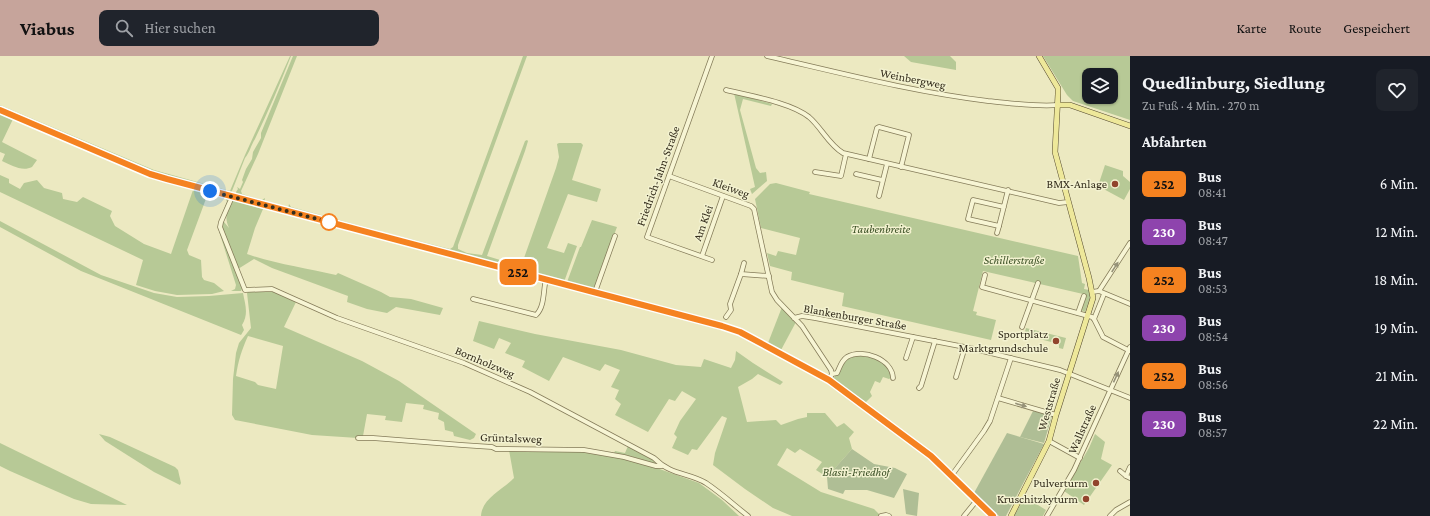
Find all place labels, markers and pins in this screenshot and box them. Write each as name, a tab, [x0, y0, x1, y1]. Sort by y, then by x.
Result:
place label: BMX-Anlage	[1047, 177, 1107, 191]
marker: BMX-Anlage	[1110, 179, 1120, 189]
unlabelled marker	[320, 213, 338, 231]
place label: Sportplatz Marktgrundschule	[959, 327, 1048, 355]
marker: Sportplatz Marktgrundschule	[1051, 336, 1061, 346]
place label: Pulverturm	[1033, 476, 1088, 490]
marker: Pulverturm	[1091, 478, 1101, 488]
place label: Kruschitzkyturm	[997, 492, 1078, 506]
marker: Kruschitzkyturm	[1081, 494, 1091, 504]

